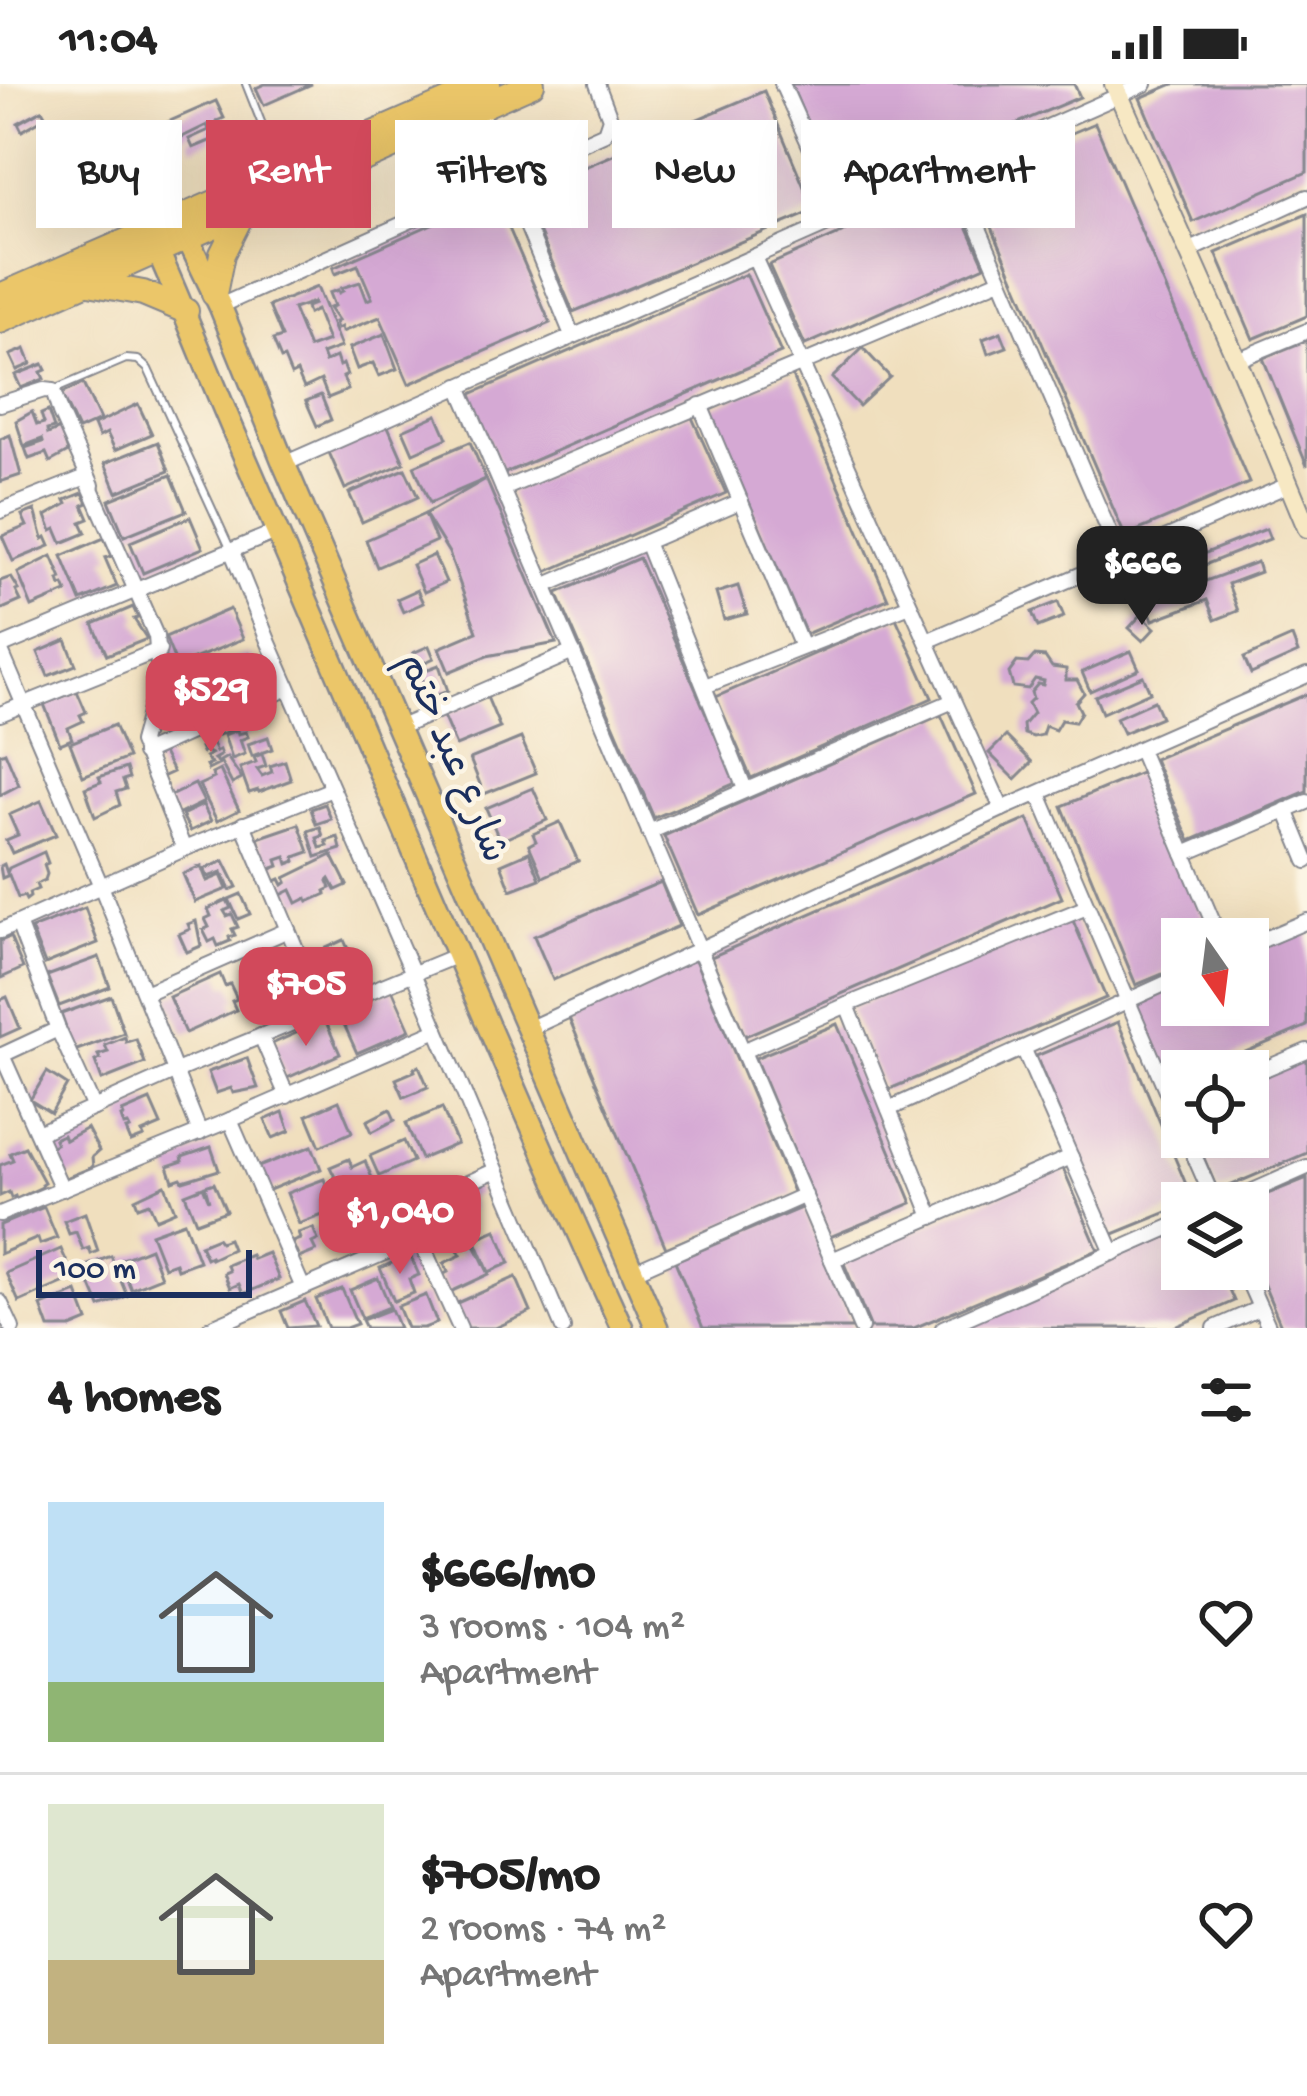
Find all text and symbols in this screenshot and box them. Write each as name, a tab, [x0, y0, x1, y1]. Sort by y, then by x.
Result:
text: 11:04	[60, 16, 157, 69]
chip: Buy	[36, 120, 182, 228]
chip: Rent	[206, 120, 371, 228]
chip: Filters	[395, 120, 588, 228]
chip: New	[612, 120, 777, 228]
chip: Apartment	[801, 120, 1075, 228]
pin: $666	[1071, 526, 1213, 628]
text: $666	[1104, 542, 1180, 588]
street label: شارع عبد ختم	[385, 647, 515, 871]
pin: $529	[140, 653, 282, 755]
text: $529	[173, 669, 249, 715]
north arrow	[1161, 918, 1269, 1026]
map controls	[1161, 918, 1269, 1290]
pin: $705	[235, 947, 377, 1049]
text: $705	[266, 963, 346, 1009]
button: locate	[1161, 1050, 1269, 1158]
pin: $1,040	[302, 1175, 498, 1277]
button: layers	[1161, 1182, 1269, 1290]
text: $1,040	[346, 1191, 454, 1237]
scale bar	[36, 1244, 252, 1297]
text: 100 m	[54, 1252, 136, 1290]
icon: filters	[1193, 1367, 1259, 1433]
text: 4 homes	[48, 1370, 219, 1430]
text: $666/mo	[420, 1546, 595, 1606]
icon: home	[144, 1550, 288, 1694]
icon: heart	[1193, 1589, 1259, 1655]
text: 3 rooms · 104 m²	[420, 1606, 685, 1652]
text: Apartment	[420, 1652, 596, 1698]
text: $705/mo	[420, 1848, 600, 1908]
icon: home	[144, 1852, 288, 1996]
icon: heart	[1193, 1891, 1259, 1957]
text: 2 rooms · 74 m²	[420, 1908, 667, 1954]
text: Apartment	[420, 1954, 596, 2000]

